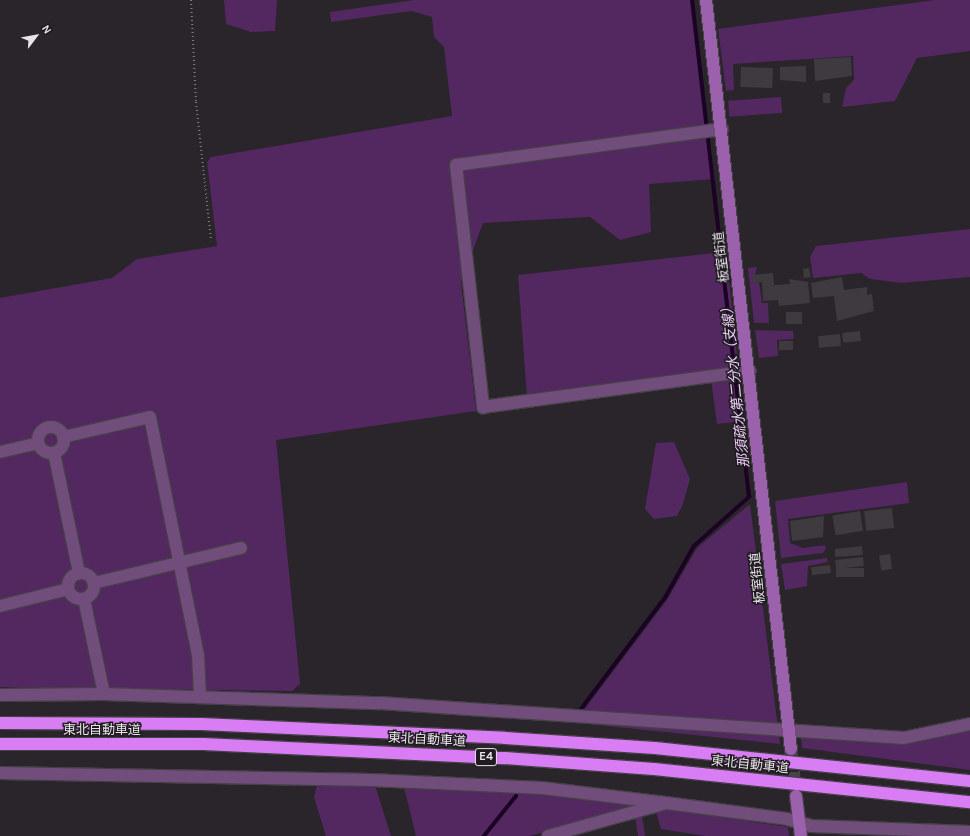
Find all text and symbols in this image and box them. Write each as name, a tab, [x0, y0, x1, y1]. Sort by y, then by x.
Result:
north arrow	[16, 16, 56, 56]
text: N	[39, 23, 54, 36]
street label: 板室街道	[711, 230, 733, 284]
water label: 那須疏水第二分水（支線）	[719, 300, 753, 468]
street label: 板室街道	[748, 551, 768, 605]
street label: 東北自動車道	[63, 722, 141, 738]
street label: 東北自動車道	[388, 730, 466, 750]
road number: E4	[474, 747, 498, 767]
street label: 東北自動車道	[710, 753, 790, 777]

